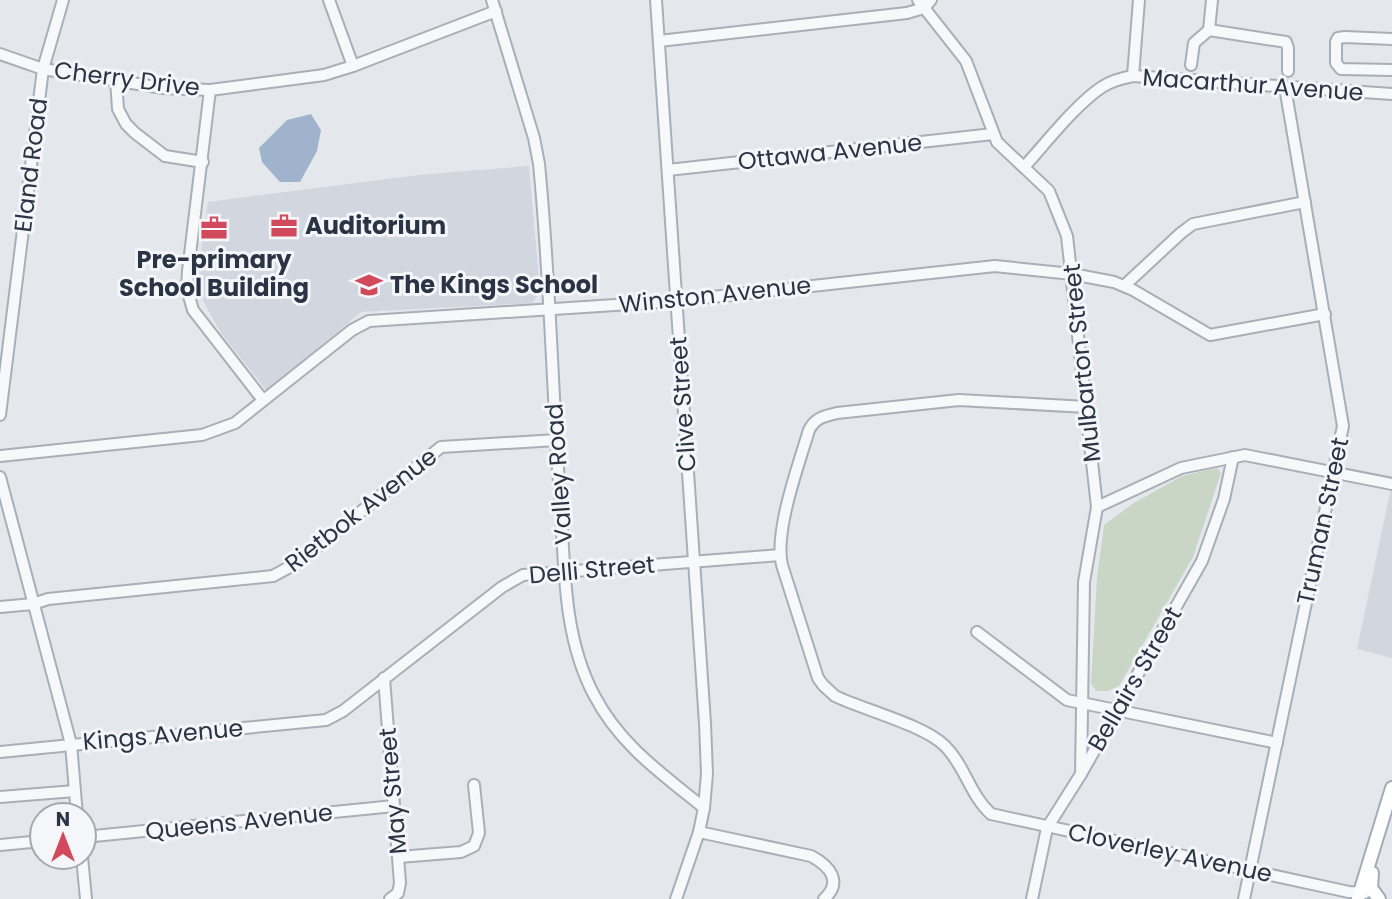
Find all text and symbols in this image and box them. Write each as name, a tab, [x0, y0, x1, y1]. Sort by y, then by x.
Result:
street label: Cherry Drive	[52, 53, 202, 104]
street label: Macarthur Avenue	[1141, 60, 1365, 109]
street label: Eland Road	[6, 96, 55, 234]
street label: Ottawa Avenue	[736, 125, 924, 178]
place label: Auditorium	[305, 209, 446, 242]
office icon: Auditorium	[269, 211, 299, 241]
office icon: Pre-primary School Building	[199, 213, 229, 243]
place label: Pre-primary School Building	[119, 243, 309, 304]
street label: Mulbarton Street	[1055, 262, 1108, 464]
place label: The Kings School	[390, 268, 598, 301]
street label: Winston Avenue	[617, 268, 813, 321]
school or university icon: The Kings School	[354, 270, 384, 300]
street label: Clive Street	[661, 335, 704, 473]
street label: Valley Road	[537, 402, 580, 546]
street label: Truman Street	[1289, 434, 1356, 608]
street label: Rietbok Avenue	[278, 440, 444, 579]
street label: Delli Street	[528, 548, 656, 591]
street label: Bellairs Street	[1080, 600, 1189, 757]
street label: Kings Avenue	[81, 711, 245, 758]
street label: May Street	[371, 726, 414, 856]
street label: Queens Avenue	[144, 795, 334, 848]
north arrow	[28, 801, 98, 871]
text: N	[56, 806, 70, 833]
street label: Cloverley Avenue	[1065, 815, 1275, 890]

